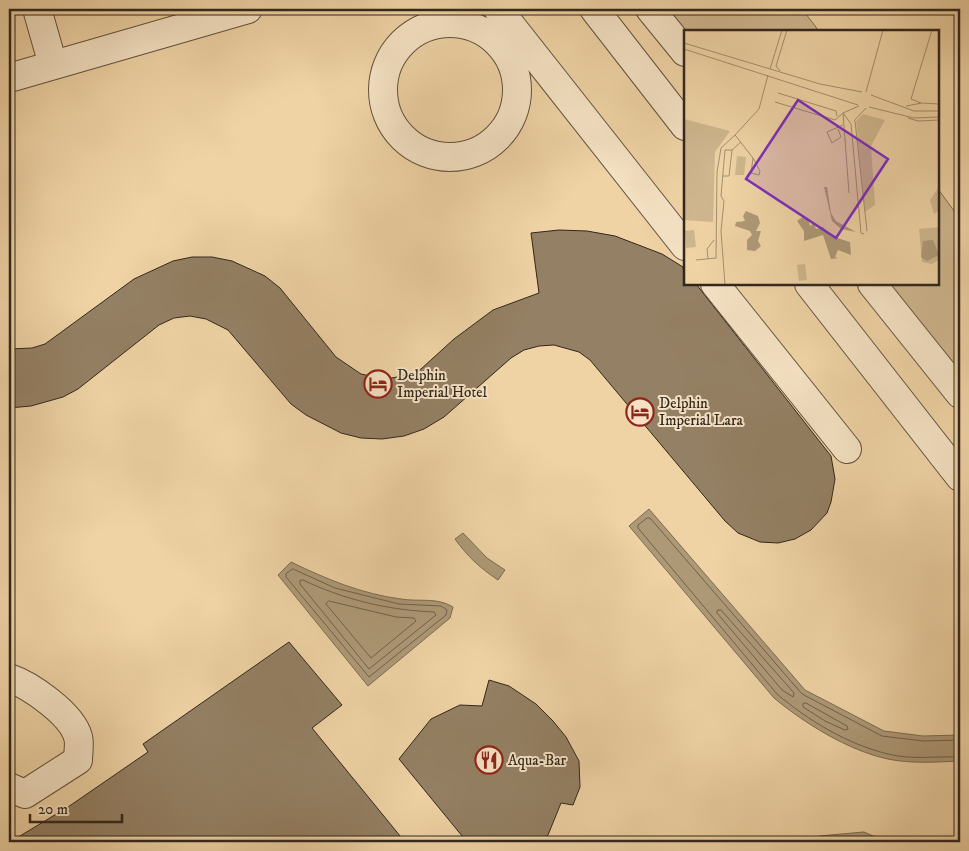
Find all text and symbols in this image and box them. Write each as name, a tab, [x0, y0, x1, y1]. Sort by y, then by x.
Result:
inset map	[684, 30, 939, 285]
place label: Delphin Imperial Hotel	[397, 366, 487, 402]
hotel icon: Delphin Imperial Hotel	[363, 369, 393, 399]
place label: Delphin Imperial Lara	[659, 394, 743, 430]
hotel icon: Delphin Imperial Lara	[625, 397, 655, 427]
restaurant icon: Aqua-Bar	[474, 745, 504, 775]
place label: Aqua-Bar	[508, 751, 567, 770]
scale bar	[30, 791, 122, 823]
text: 20 m	[38, 800, 68, 819]

